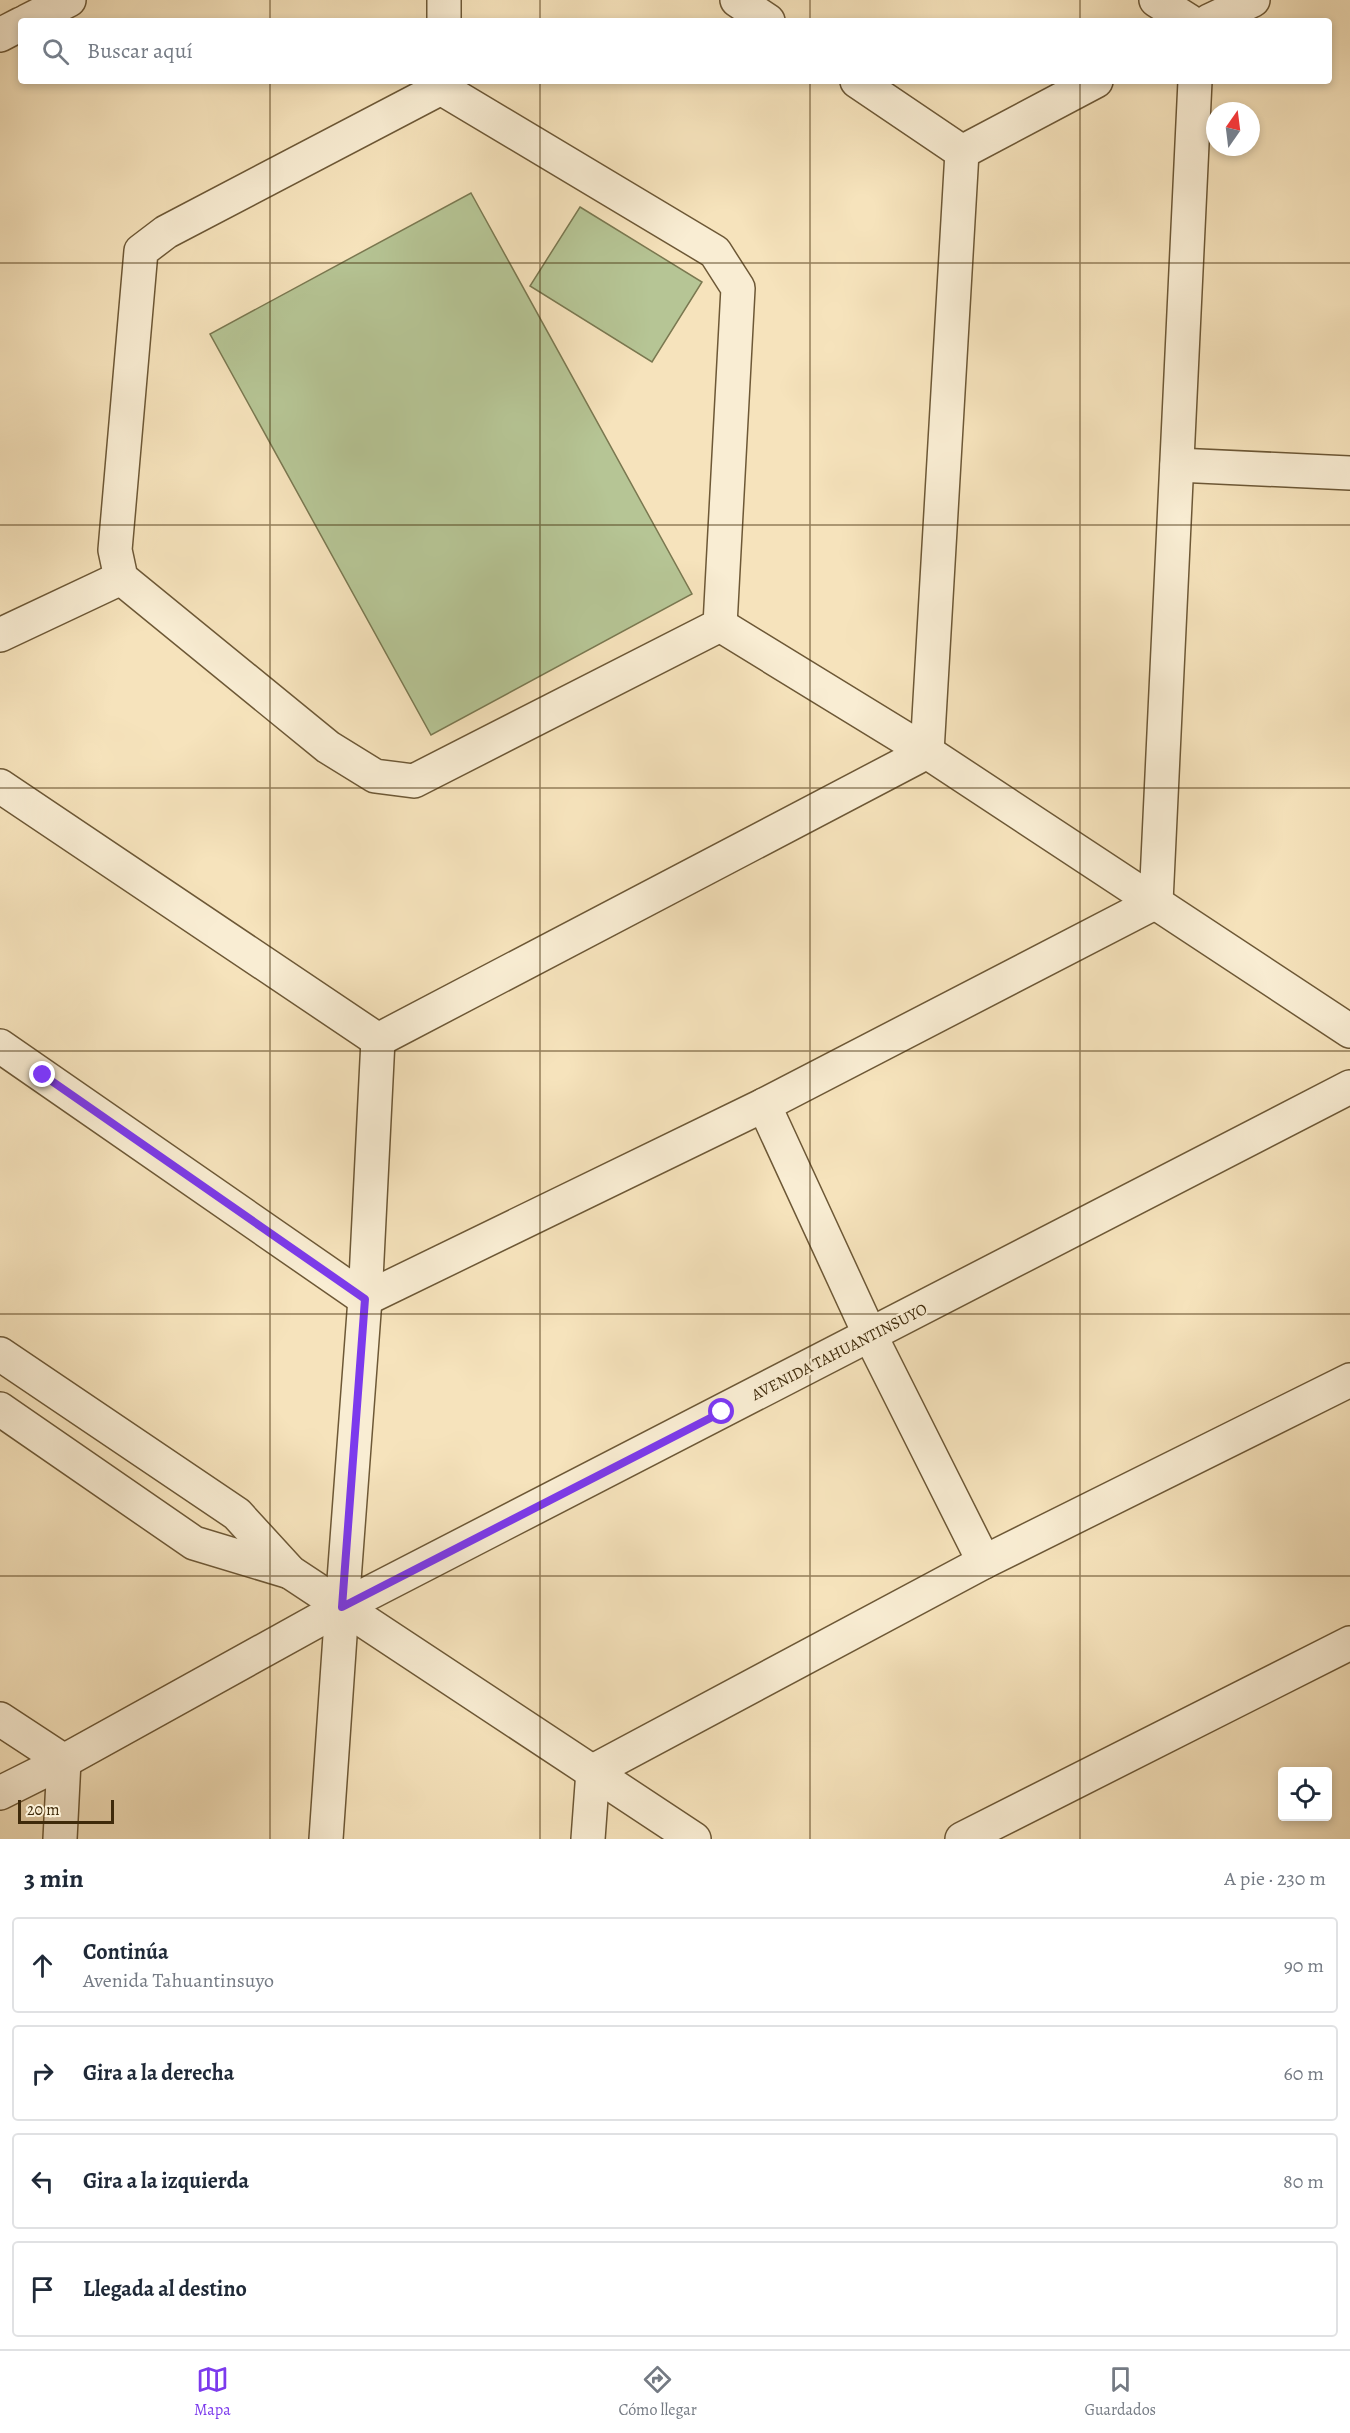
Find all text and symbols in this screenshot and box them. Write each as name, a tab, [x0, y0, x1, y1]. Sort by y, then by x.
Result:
search box	[18, 18, 1332, 84]
icon: search	[39, 35, 72, 68]
text: Buscar aquí	[87, 36, 193, 66]
north arrow	[1206, 102, 1260, 156]
route end	[29, 1061, 55, 1087]
street label: AVENIDA TAHUANTINSUYO	[747, 1298, 931, 1406]
route start	[708, 1398, 734, 1424]
map controls	[1278, 1767, 1332, 1821]
button: locate	[1278, 1767, 1332, 1821]
scale bar	[18, 1797, 114, 1824]
text: 20 m	[27, 1799, 60, 1821]
text: 3 min	[24, 1861, 84, 1896]
text: A pie · 230 m	[1224, 1865, 1326, 1892]
text: Continúa	[83, 1937, 169, 1967]
icon: ahead	[26, 1949, 59, 1982]
text: 90 m	[1284, 1952, 1324, 1979]
text: Avenida Tahuantinsuyo	[83, 1967, 274, 1994]
icon: right	[26, 2057, 59, 2090]
text: Gira a la derecha	[83, 2058, 234, 2088]
text: 60 m	[1284, 2060, 1324, 2087]
icon: left	[26, 2165, 59, 2198]
text: Gira a la izquierda	[83, 2166, 249, 2196]
text: 80 m	[1283, 2168, 1324, 2195]
icon: arrive	[26, 2273, 59, 2306]
text: Llegada al destino	[83, 2274, 247, 2304]
tab: Mapa	[194, 2363, 231, 2421]
tab: Cómo llegar	[618, 2363, 697, 2421]
tab: Guardados	[1085, 2363, 1156, 2421]

